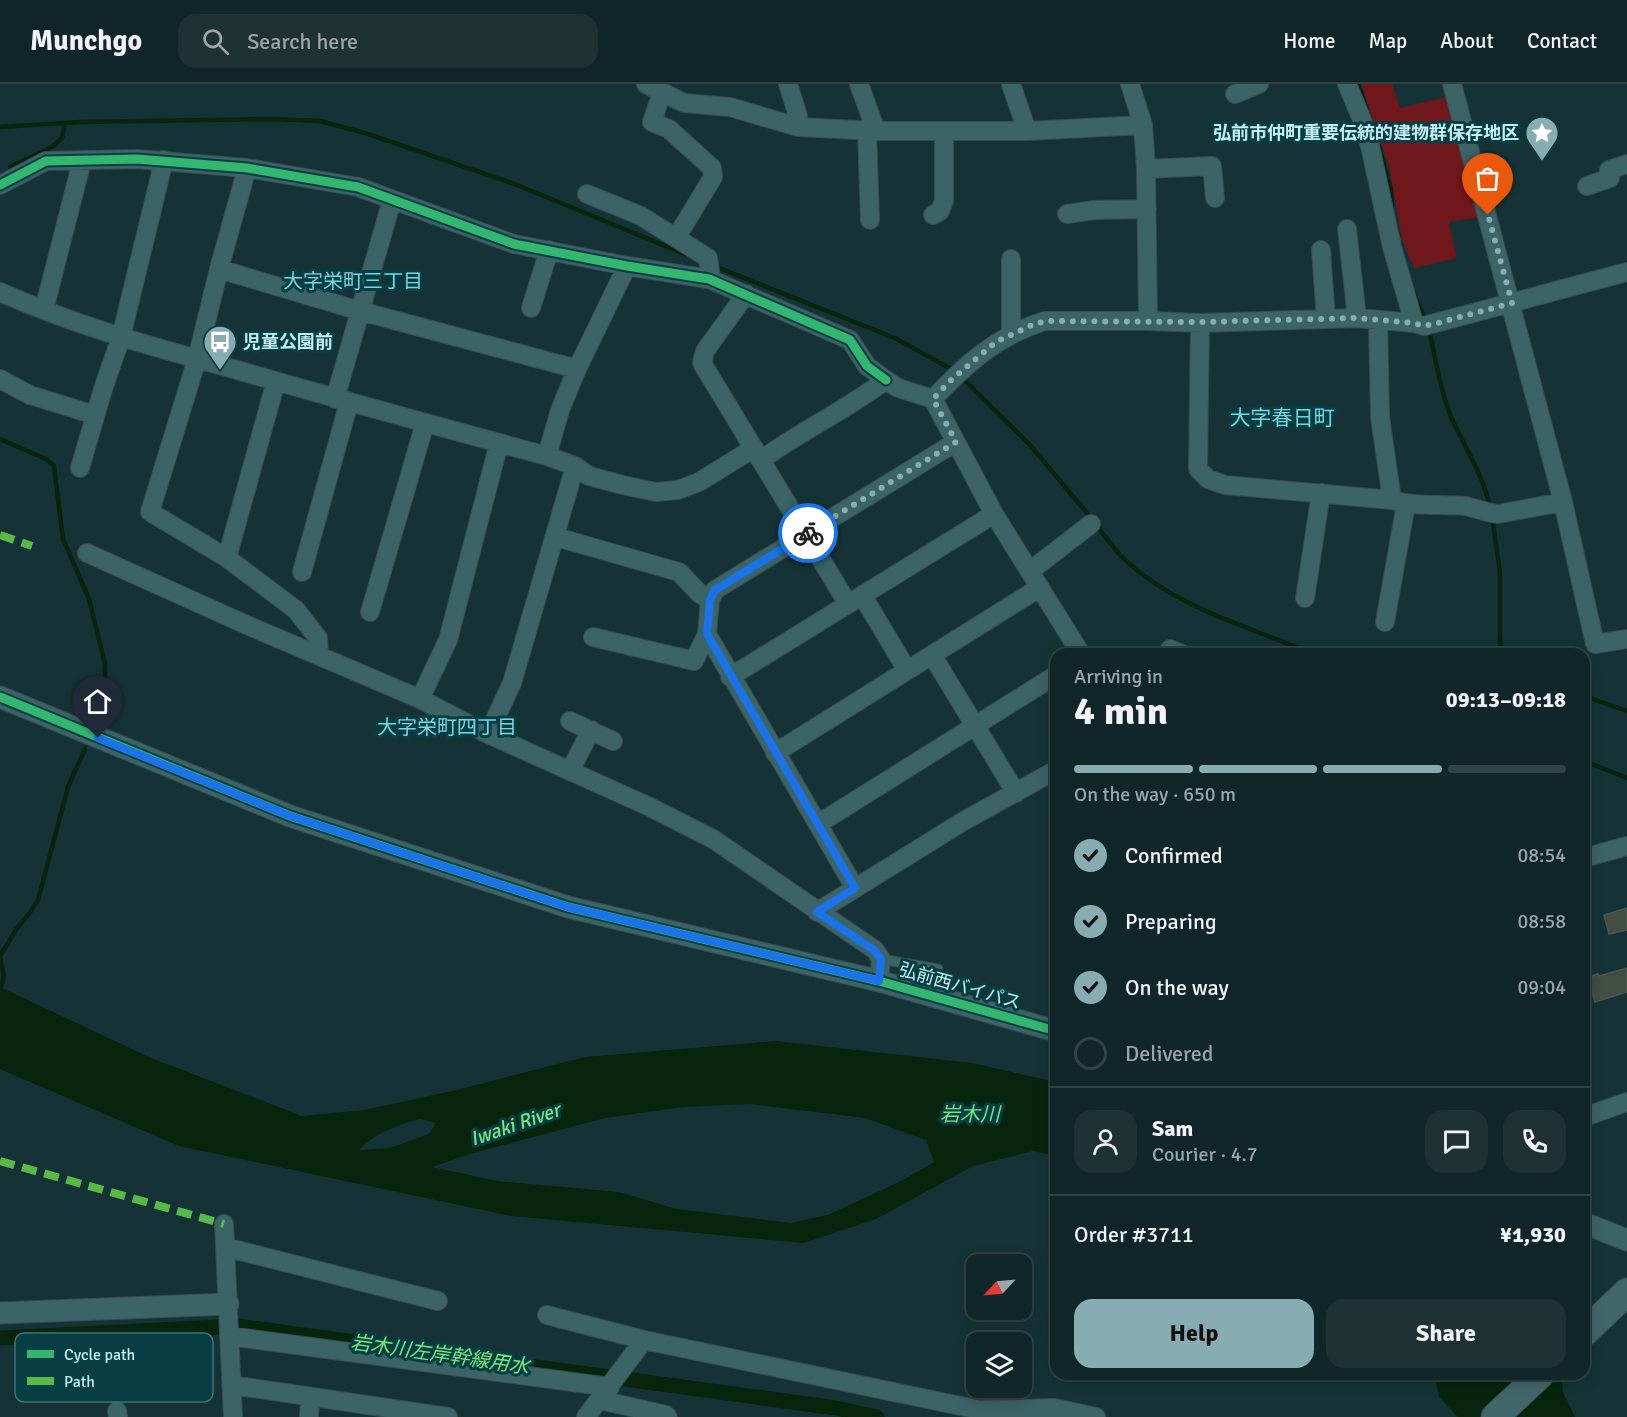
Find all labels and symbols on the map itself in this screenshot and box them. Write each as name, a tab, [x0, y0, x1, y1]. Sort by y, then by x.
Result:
place icon: 弘前市仲町重要伝統的建物群保存地区	[1524, 115, 1560, 162]
place label: 弘前市仲町重要伝統的建物群保存地区	[1213, 122, 1519, 144]
pin	[1462, 153, 1513, 215]
district label: 大字栄町三丁目	[283, 269, 423, 294]
bus stop icon: 児童公園前	[202, 324, 238, 371]
place label: 児童公園前	[243, 331, 333, 353]
district label: 大字春日町	[1230, 405, 1335, 431]
courier	[778, 503, 838, 563]
pin	[72, 676, 123, 738]
district label: 大字栄町四丁目	[377, 715, 517, 740]
street label: 弘前西バイパス	[897, 958, 1023, 1014]
water label: Iwaki River	[467, 1097, 566, 1151]
water label: 岩木川	[940, 1102, 1002, 1127]
north arrow	[966, 1254, 1032, 1320]
water label: 岩木川左岸幹線用水	[349, 1330, 533, 1380]
legend	[15, 1333, 213, 1402]
text: Cycle path	[64, 1345, 135, 1365]
text: Path	[64, 1372, 95, 1392]

